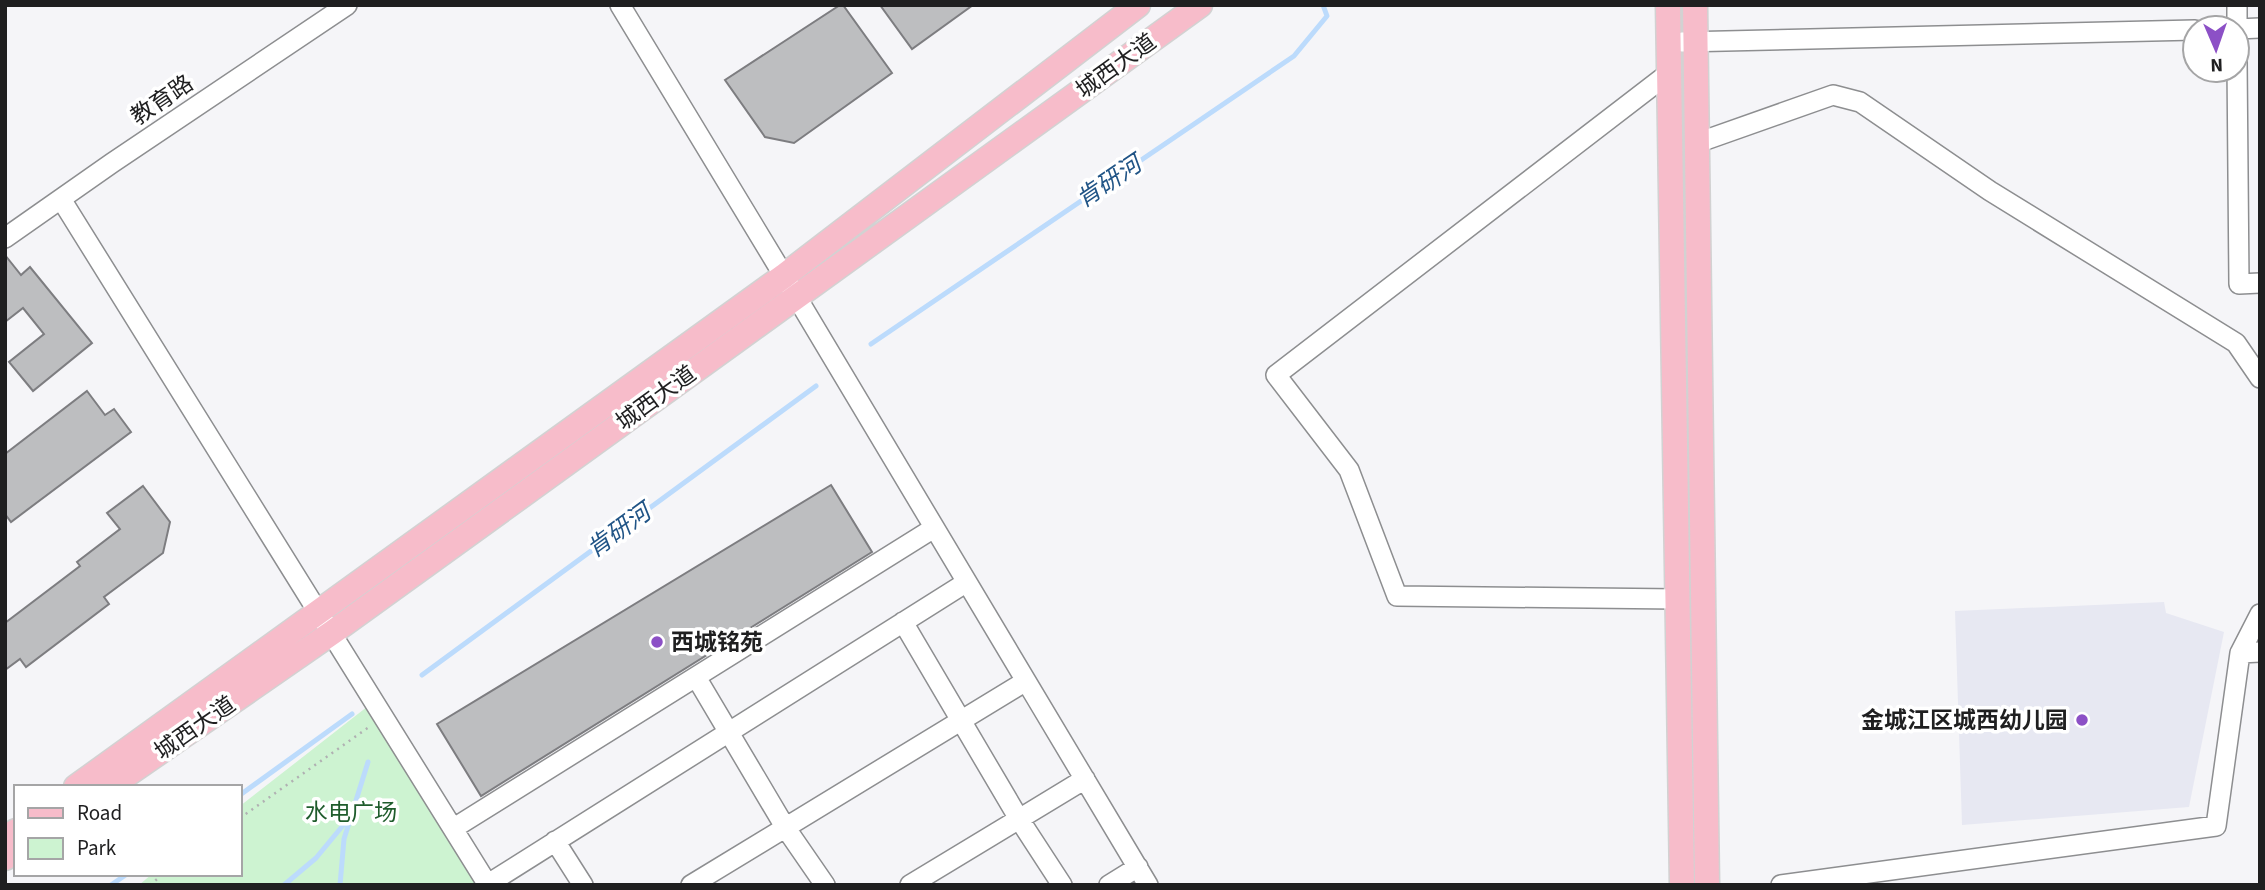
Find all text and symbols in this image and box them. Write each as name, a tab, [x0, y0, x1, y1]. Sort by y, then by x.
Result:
north arrow	[2181, 14, 2251, 84]
street label: 城西大道	[1069, 26, 1163, 106]
text: N	[2210, 51, 2223, 78]
street label: 教育路	[124, 67, 200, 133]
water label: 肯研河	[1069, 145, 1152, 217]
street label: 城西大道	[609, 358, 703, 438]
water label: 肯研河	[580, 493, 662, 566]
place label: 西城铭苑	[671, 626, 763, 659]
marker: 西城铭苑	[649, 634, 665, 650]
street label: 城西大道	[148, 688, 242, 768]
place label: 金城江区城西幼儿园	[1861, 704, 2068, 737]
marker: 金城江区城西幼儿园	[2074, 712, 2090, 728]
legend	[14, 785, 242, 876]
park label: 水电广场	[305, 796, 397, 829]
text: Road	[77, 798, 122, 828]
text: Park	[77, 833, 117, 863]

